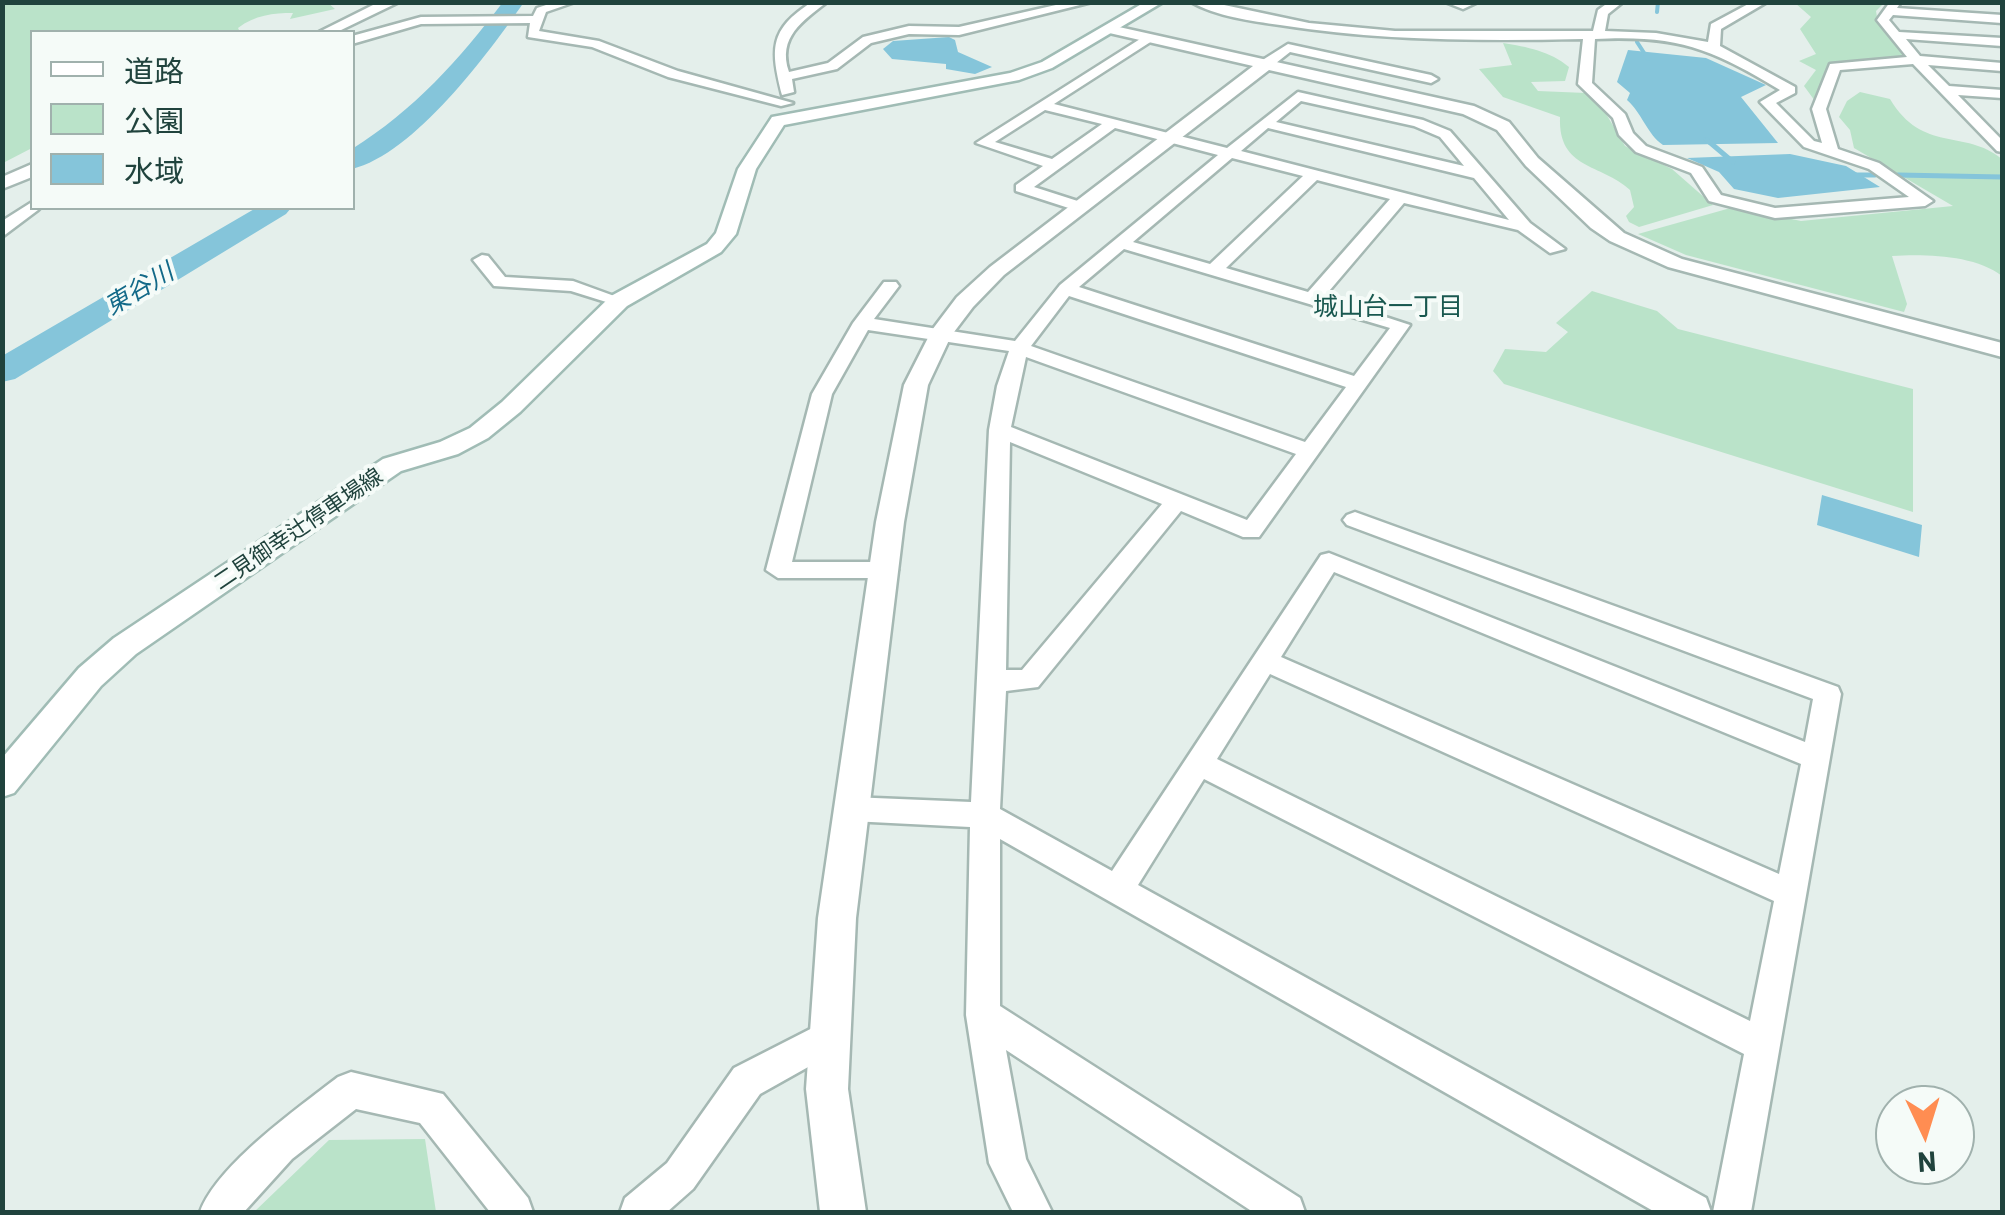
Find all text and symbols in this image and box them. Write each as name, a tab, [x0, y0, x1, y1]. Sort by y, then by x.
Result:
legend	[30, 30, 355, 210]
text: 道路	[124, 52, 184, 88]
text: 公園	[124, 102, 184, 138]
text: 水域	[124, 152, 184, 188]
water label: 東谷川	[99, 257, 179, 321]
district label: 城山台一丁目	[1313, 292, 1463, 322]
street label: 二見御幸辻停車場線	[209, 463, 387, 595]
north arrow	[1875, 1085, 1975, 1185]
text: N	[1916, 1145, 1937, 1181]

